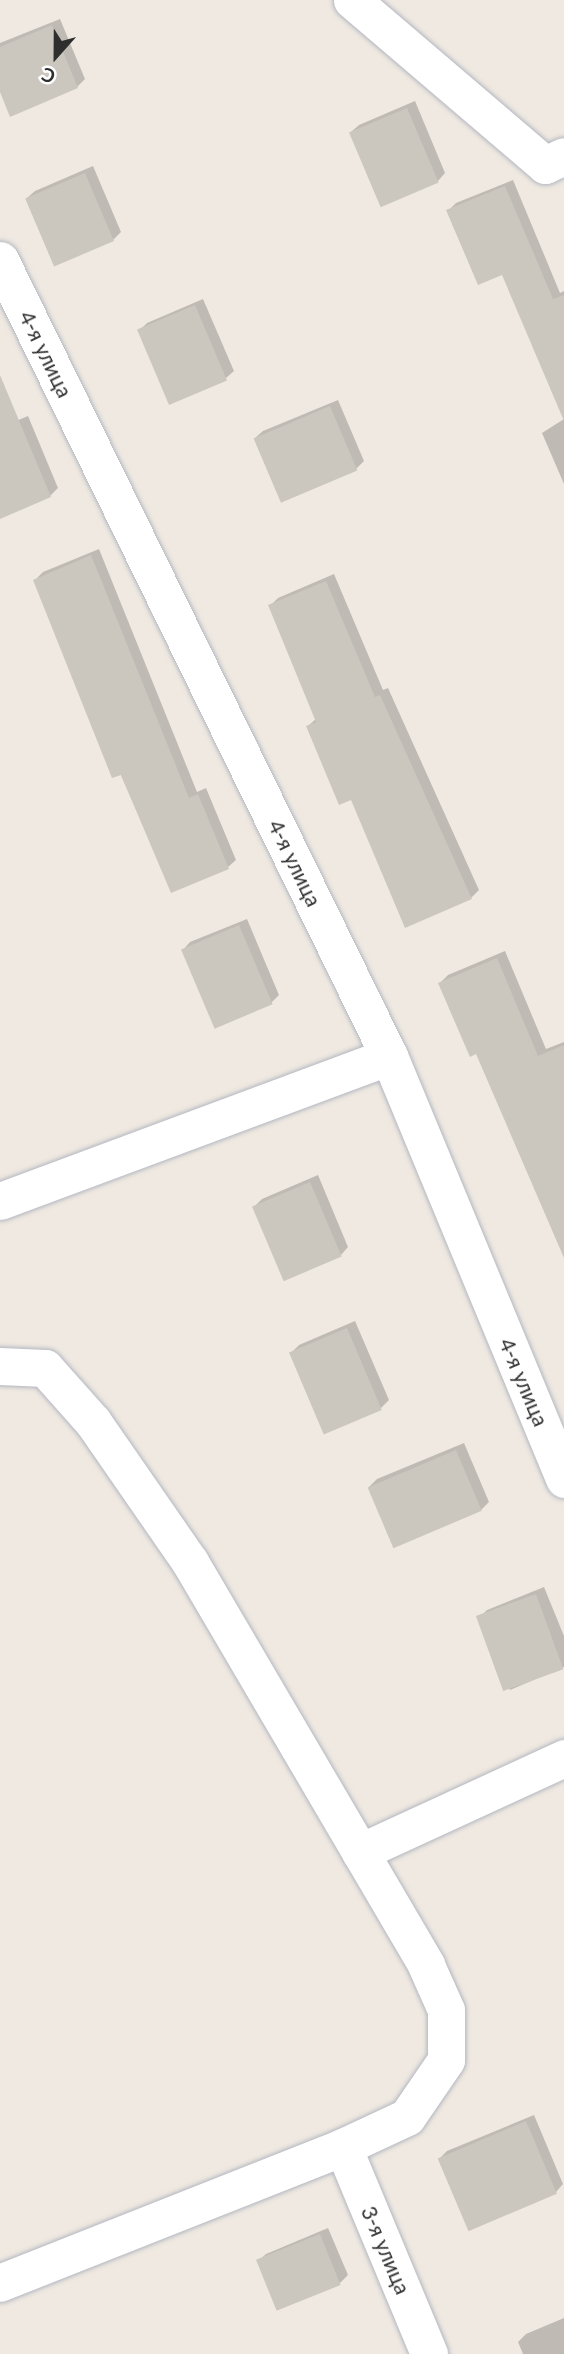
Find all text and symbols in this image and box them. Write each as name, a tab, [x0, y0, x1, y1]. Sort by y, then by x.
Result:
north arrow	[21, 21, 91, 91]
text: С	[38, 63, 58, 89]
street label: 4-я улица	[14, 307, 78, 401]
street label: 4-я улица	[263, 816, 327, 910]
street label: 4-я улица	[494, 1334, 554, 1430]
street label: 3-я улица	[356, 2202, 416, 2298]

